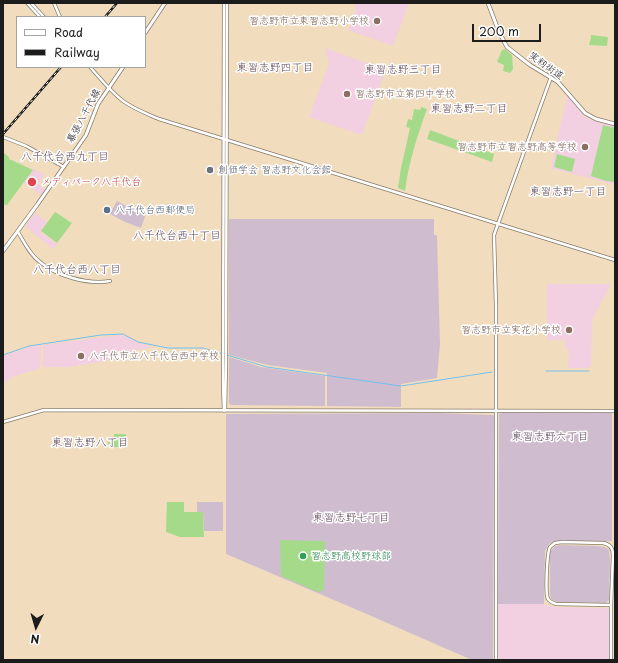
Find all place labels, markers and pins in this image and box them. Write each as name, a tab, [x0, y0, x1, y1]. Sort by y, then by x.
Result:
place label: 習志野市立東習志野小学校	[249, 15, 369, 27]
marker: 習志野市立東習志野小学校	[372, 16, 382, 26]
place label: 習志野市立第四中学校	[355, 88, 455, 100]
marker: 習志野市立第四中学校	[342, 89, 352, 99]
place label: 習志野市立習志野高等学校	[457, 141, 577, 153]
marker: 習志野市立習志野高等学校	[580, 142, 590, 152]
place label: 創価学会 習志野文化会館	[218, 164, 331, 176]
marker: 創価学会 習志野文化会館	[205, 165, 215, 175]
marker: メディパーク八千代台	[26, 176, 38, 188]
place label: メディパーク八千代台	[41, 176, 141, 188]
place label: 八千代台西郵便局	[115, 204, 195, 216]
marker: 八千代台西郵便局	[102, 205, 112, 215]
place label: 習志野市立実花小学校	[461, 324, 561, 336]
marker: 習志野市立実花小学校	[564, 325, 574, 335]
place label: 八千代市立八千代台西中学校	[89, 350, 219, 362]
marker: 八千代市立八千代台西中学校	[76, 351, 86, 361]
place label: 習志野高校野球部	[311, 550, 391, 562]
marker: 習志野高校野球部	[298, 551, 308, 561]

